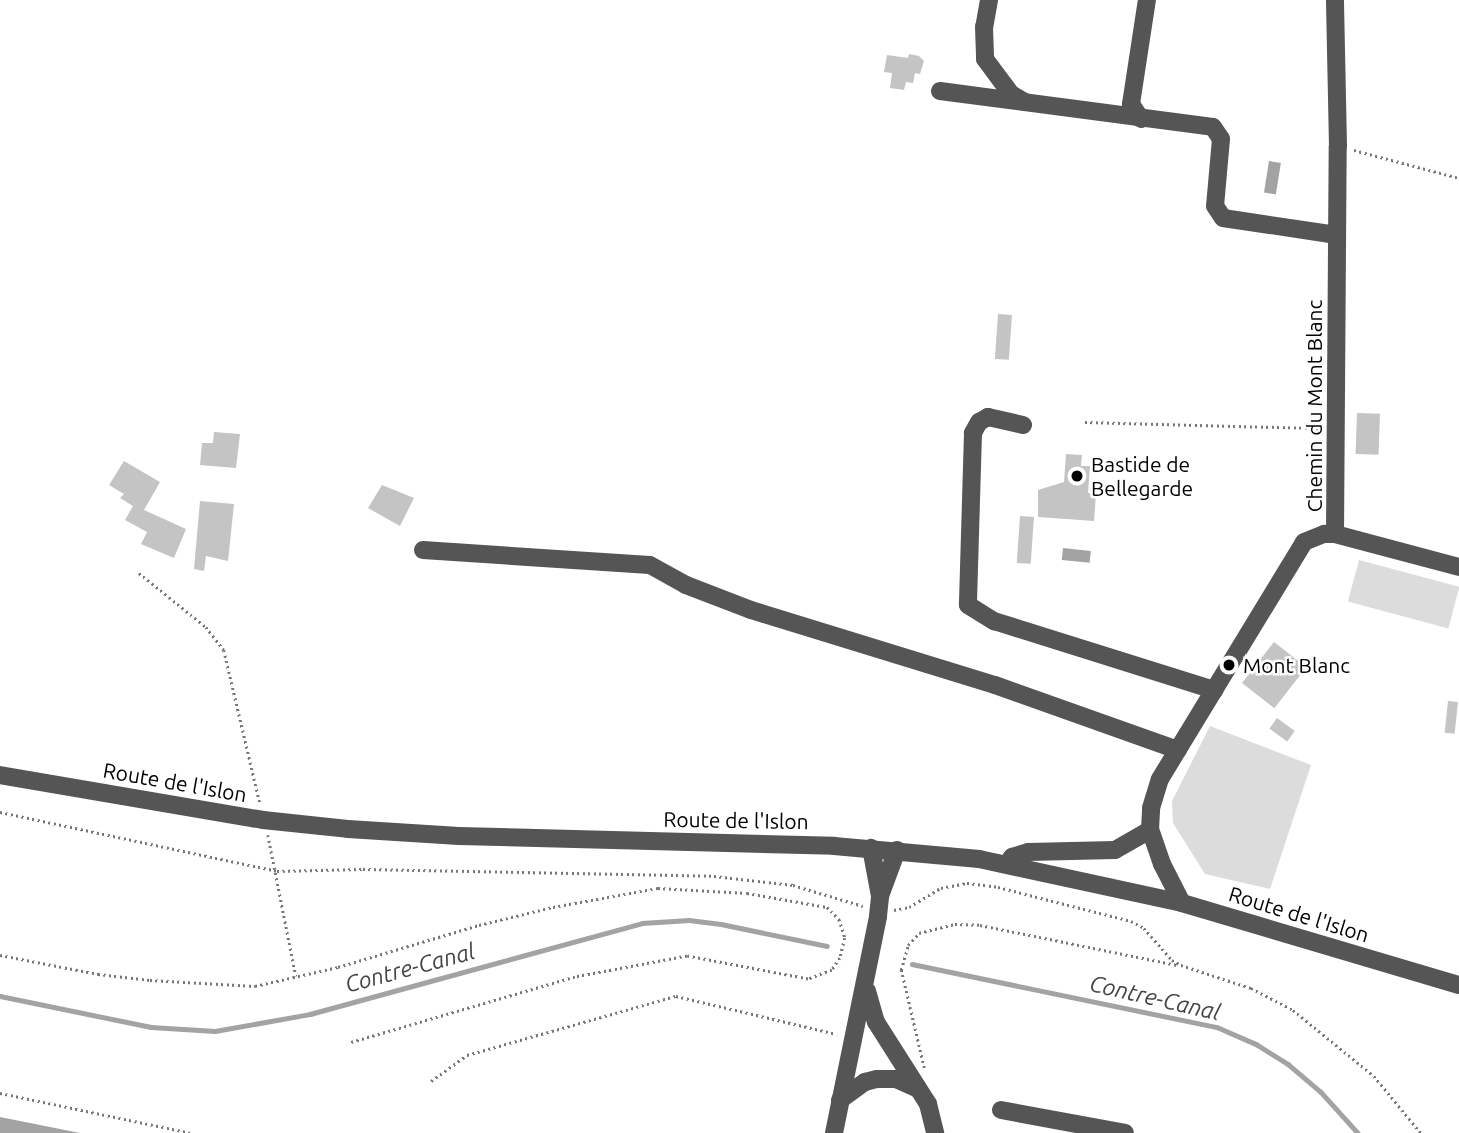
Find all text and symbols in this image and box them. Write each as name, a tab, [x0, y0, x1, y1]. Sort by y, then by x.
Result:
street label: Chemin du Mont Blanc	[1301, 300, 1327, 512]
place label: Bastide de Bellegarde	[1091, 451, 1193, 501]
marker: Bastide de Bellegarde	[1069, 468, 1085, 484]
place label: Mont Blanc	[1243, 652, 1350, 678]
marker: Mont Blanc	[1221, 657, 1237, 673]
street label: Route de l'Islon	[101, 757, 249, 807]
street label: Route de l'Islon	[663, 806, 809, 834]
street label: Route de l'Islon	[1226, 881, 1372, 947]
water label: Contre-Canal	[342, 937, 478, 999]
water label: Contre-Canal	[1087, 970, 1223, 1026]

